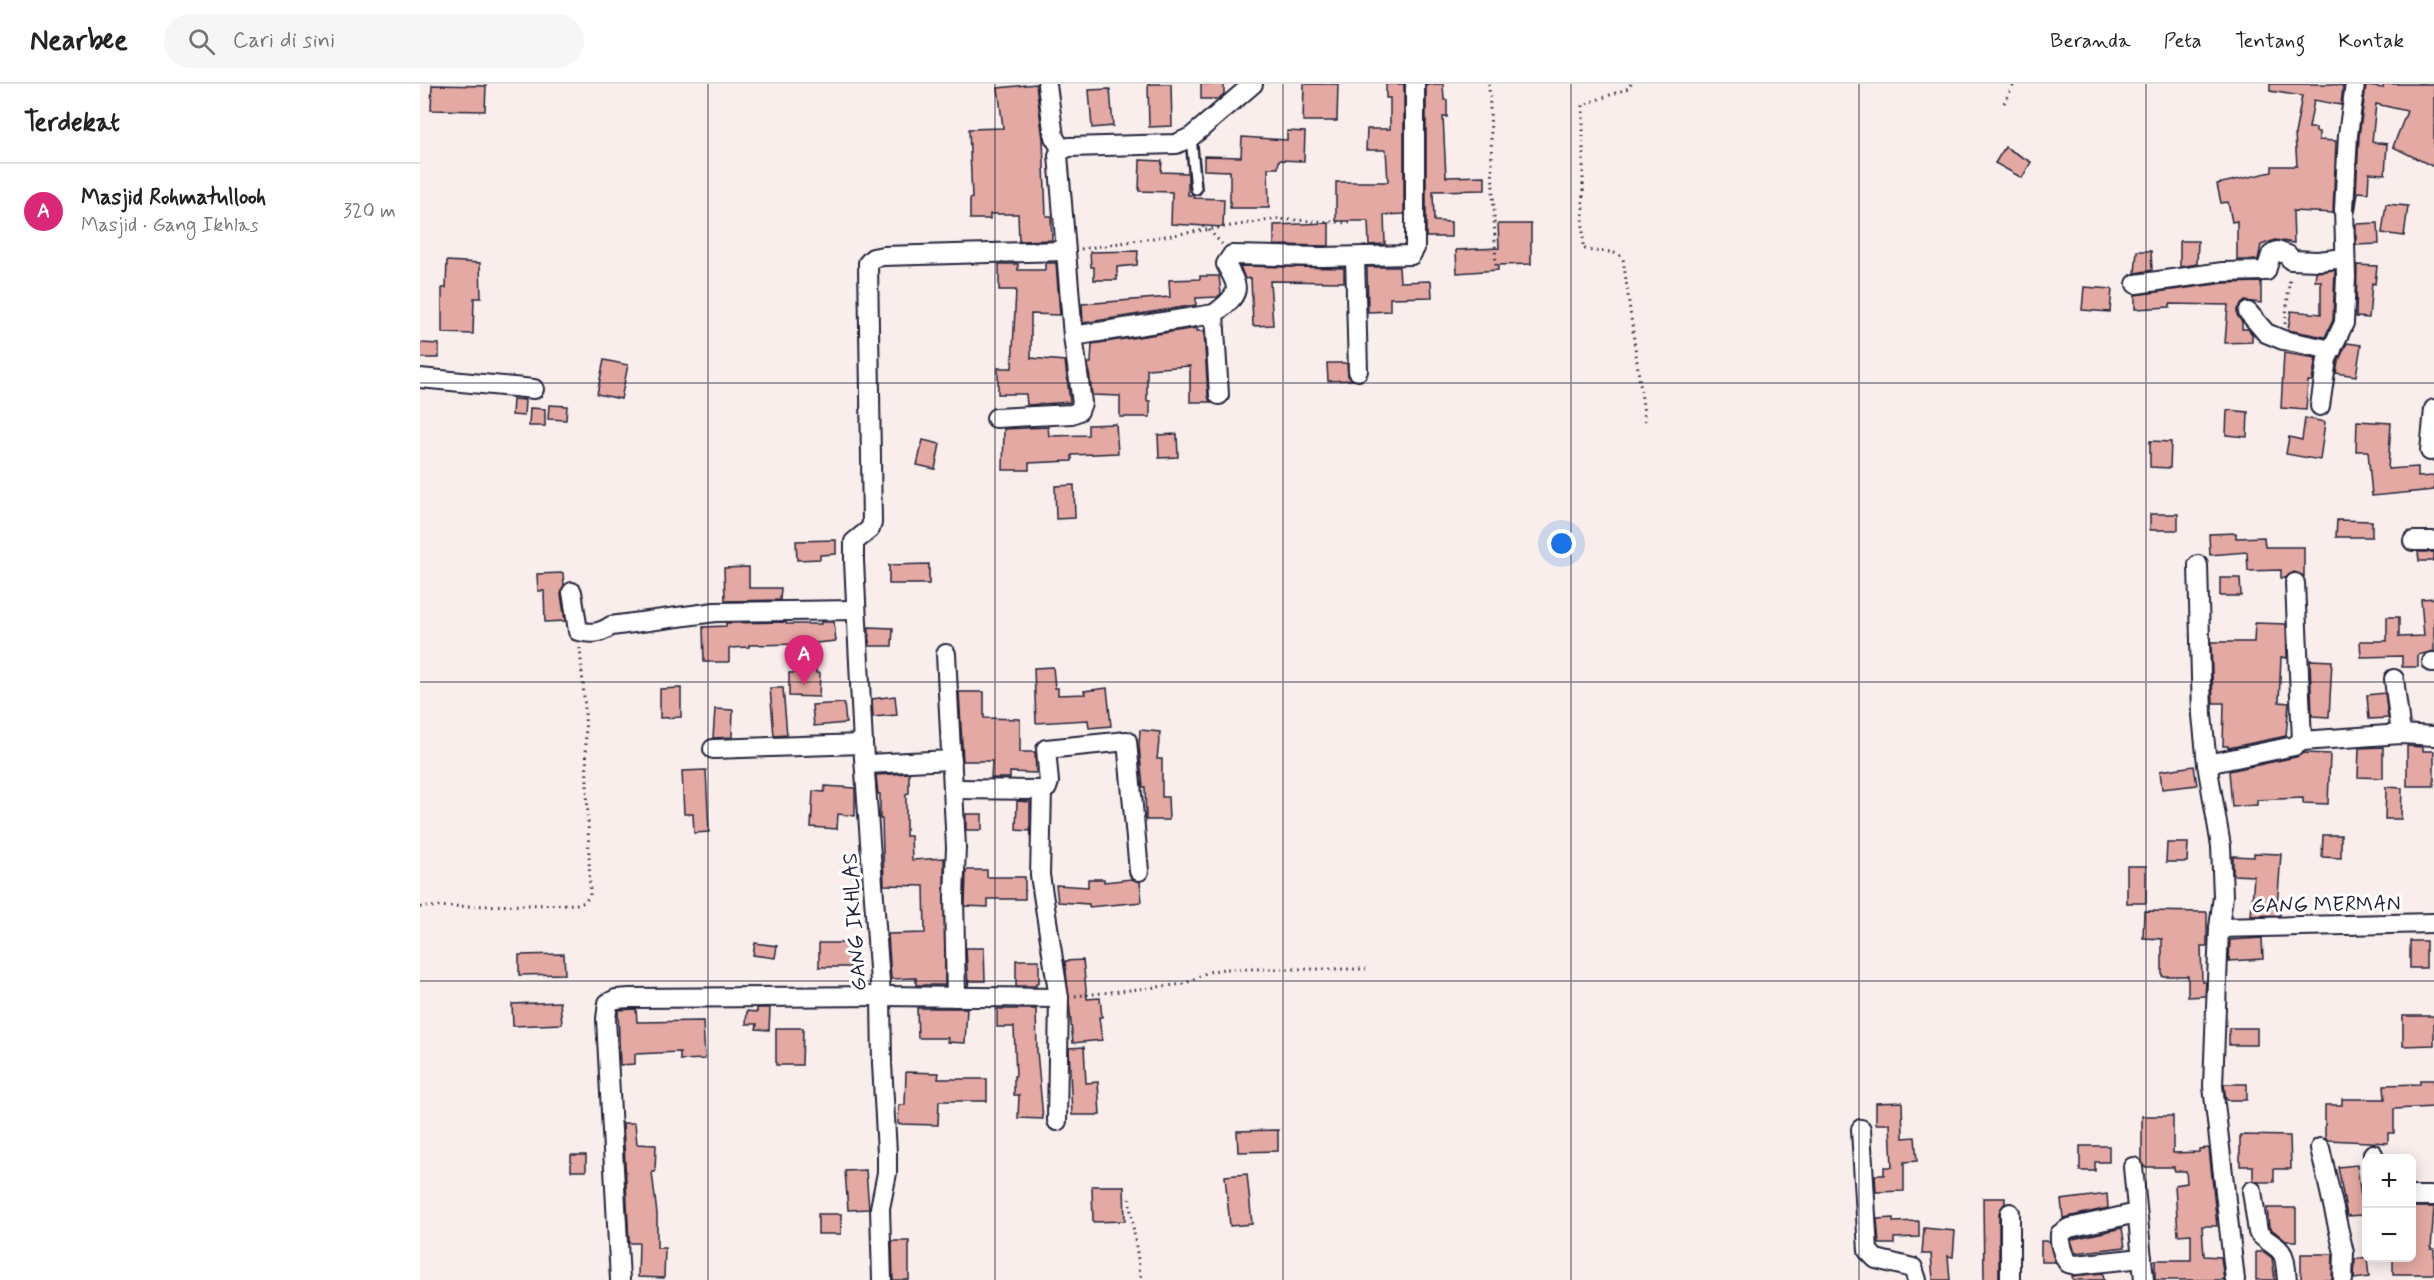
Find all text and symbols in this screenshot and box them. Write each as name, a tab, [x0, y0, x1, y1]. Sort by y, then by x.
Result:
search box	[164, 14, 584, 68]
text: Nearbee	[30, 23, 128, 60]
icon: search	[185, 25, 218, 58]
text: Cari di sini	[233, 27, 335, 55]
text: Beranda	[2050, 27, 2131, 55]
text: Peta	[2164, 27, 2202, 55]
text: Tentang	[2235, 27, 2305, 55]
text: Kontak	[2338, 27, 2404, 55]
text: Terdekat	[24, 106, 120, 140]
text: Masjid Rohmatullooh	[81, 184, 266, 212]
text: A	[37, 198, 50, 225]
text: 320 m	[343, 198, 396, 225]
text: Masjid · Gang Ikhlas	[81, 212, 259, 239]
your location	[1547, 529, 1576, 558]
pin: A	[784, 636, 824, 685]
street label: GANG IKHLAS	[836, 852, 874, 992]
street label: GANG MERMAN	[2251, 890, 2401, 920]
map controls	[2362, 1154, 2416, 1262]
button: +	[2362, 1154, 2416, 1208]
button: −	[2362, 1208, 2416, 1262]

